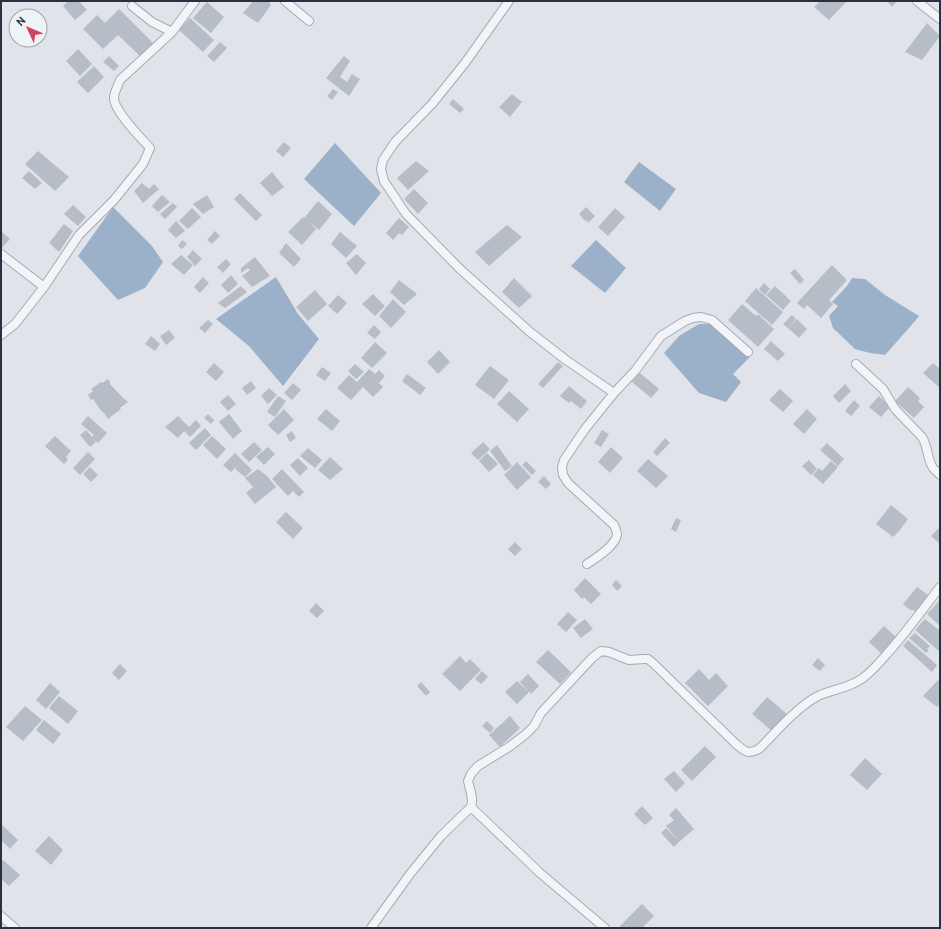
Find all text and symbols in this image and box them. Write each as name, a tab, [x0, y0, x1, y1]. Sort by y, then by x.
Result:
north arrow	[8, 8, 48, 48]
text: N	[13, 13, 29, 29]

